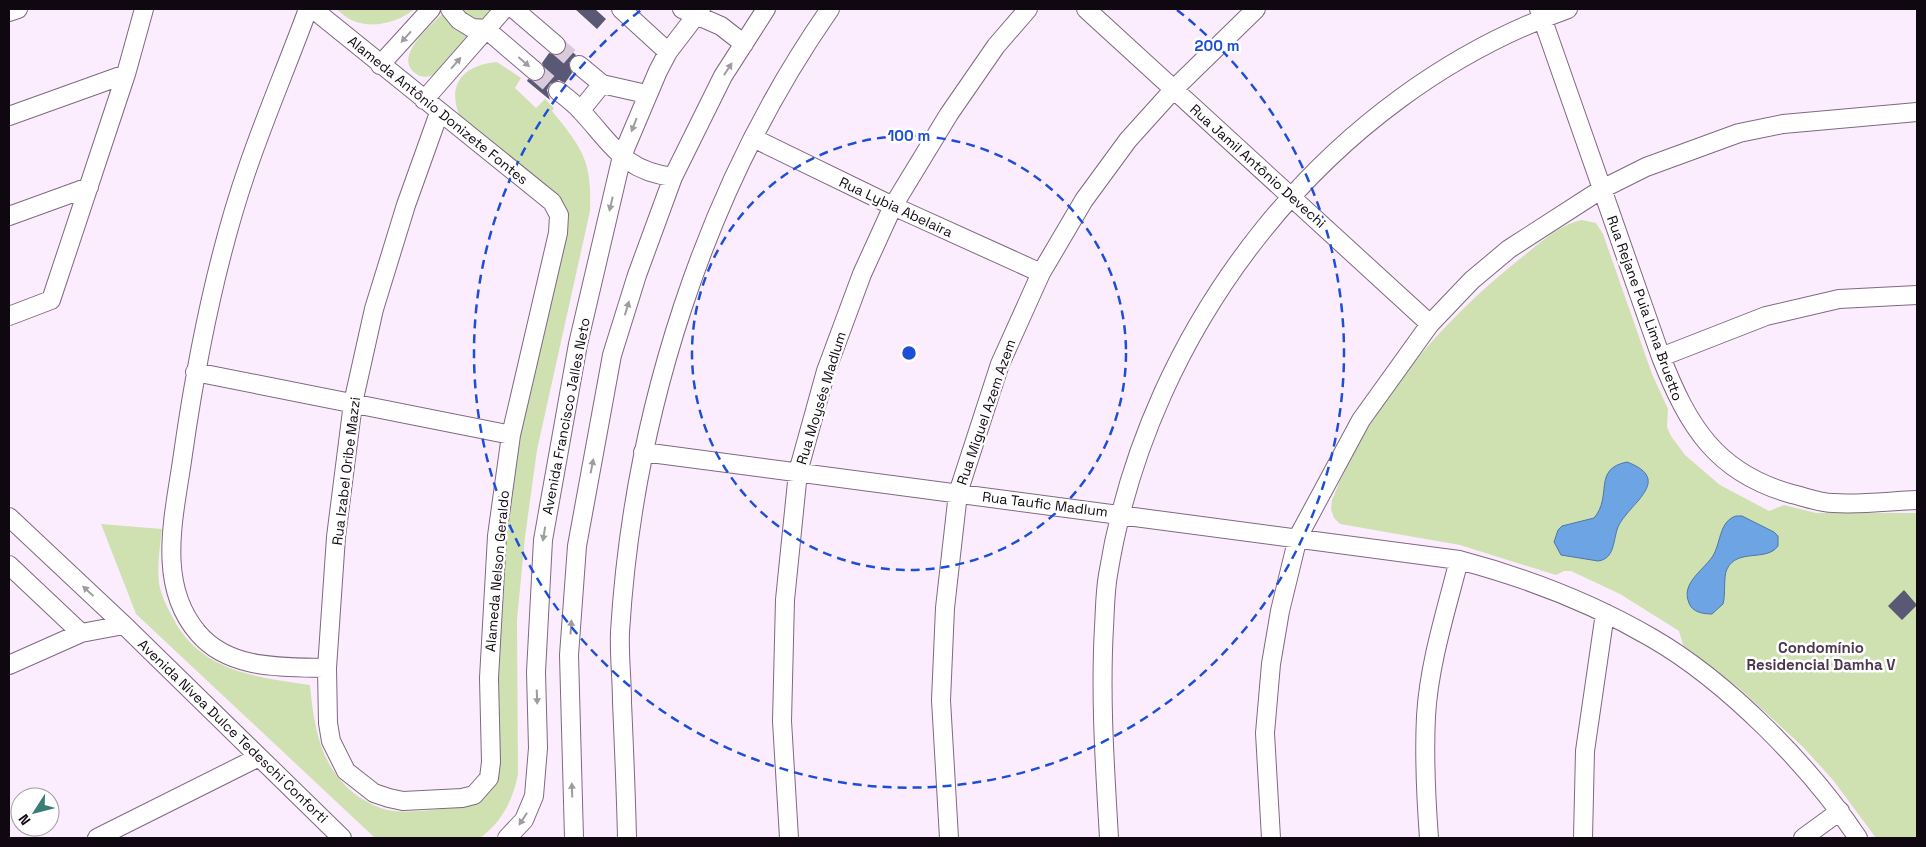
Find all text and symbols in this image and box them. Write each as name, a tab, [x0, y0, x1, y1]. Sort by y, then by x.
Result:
one-way arrow	[400, 31, 412, 43]
street label: Alameda Antônio Donizete Fontes	[344, 32, 532, 188]
text: 200 m	[1195, 36, 1239, 55]
one-way arrow	[517, 56, 530, 67]
one-way arrow	[450, 58, 462, 70]
one-way arrow	[723, 62, 733, 75]
street label: Rua Jamil Antônio Devechi	[1186, 100, 1330, 232]
one-way arrow	[630, 118, 638, 133]
text: 100 m	[888, 126, 930, 145]
street label: Rua Lybia Abelaira	[836, 173, 956, 241]
one-way arrow	[607, 196, 615, 211]
street label: Rua Rejane Puia Lima Bruetto	[1603, 213, 1687, 403]
one-way arrow	[623, 300, 631, 315]
street label: Avenida Francisco Jalles Neto	[538, 316, 594, 516]
street label: Rua Moysés Madlum	[792, 329, 850, 467]
street label: Rua Miguel Azem Azem	[953, 337, 1019, 487]
centre of rings	[900, 344, 918, 362]
street label: Rua Izabel Oribe Mazzi	[328, 396, 364, 546]
one-way arrow	[588, 458, 596, 474]
street label: Rua Taufic Madlum	[981, 487, 1109, 521]
street label: Alameda Nelson Geraldo	[481, 489, 513, 653]
one-way arrow	[540, 527, 548, 543]
one-way arrow	[83, 585, 95, 597]
one-way arrow	[567, 619, 575, 635]
street label: Avenida Nívea Dulce Tedeschi Conforti	[134, 635, 332, 827]
district label: Condomínio Residencial Damha V	[1747, 638, 1895, 674]
one-way arrow	[533, 689, 541, 705]
one-way arrow	[568, 781, 576, 797]
north arrow	[10, 787, 60, 837]
text: N	[14, 811, 35, 829]
one-way arrow	[518, 812, 527, 826]

